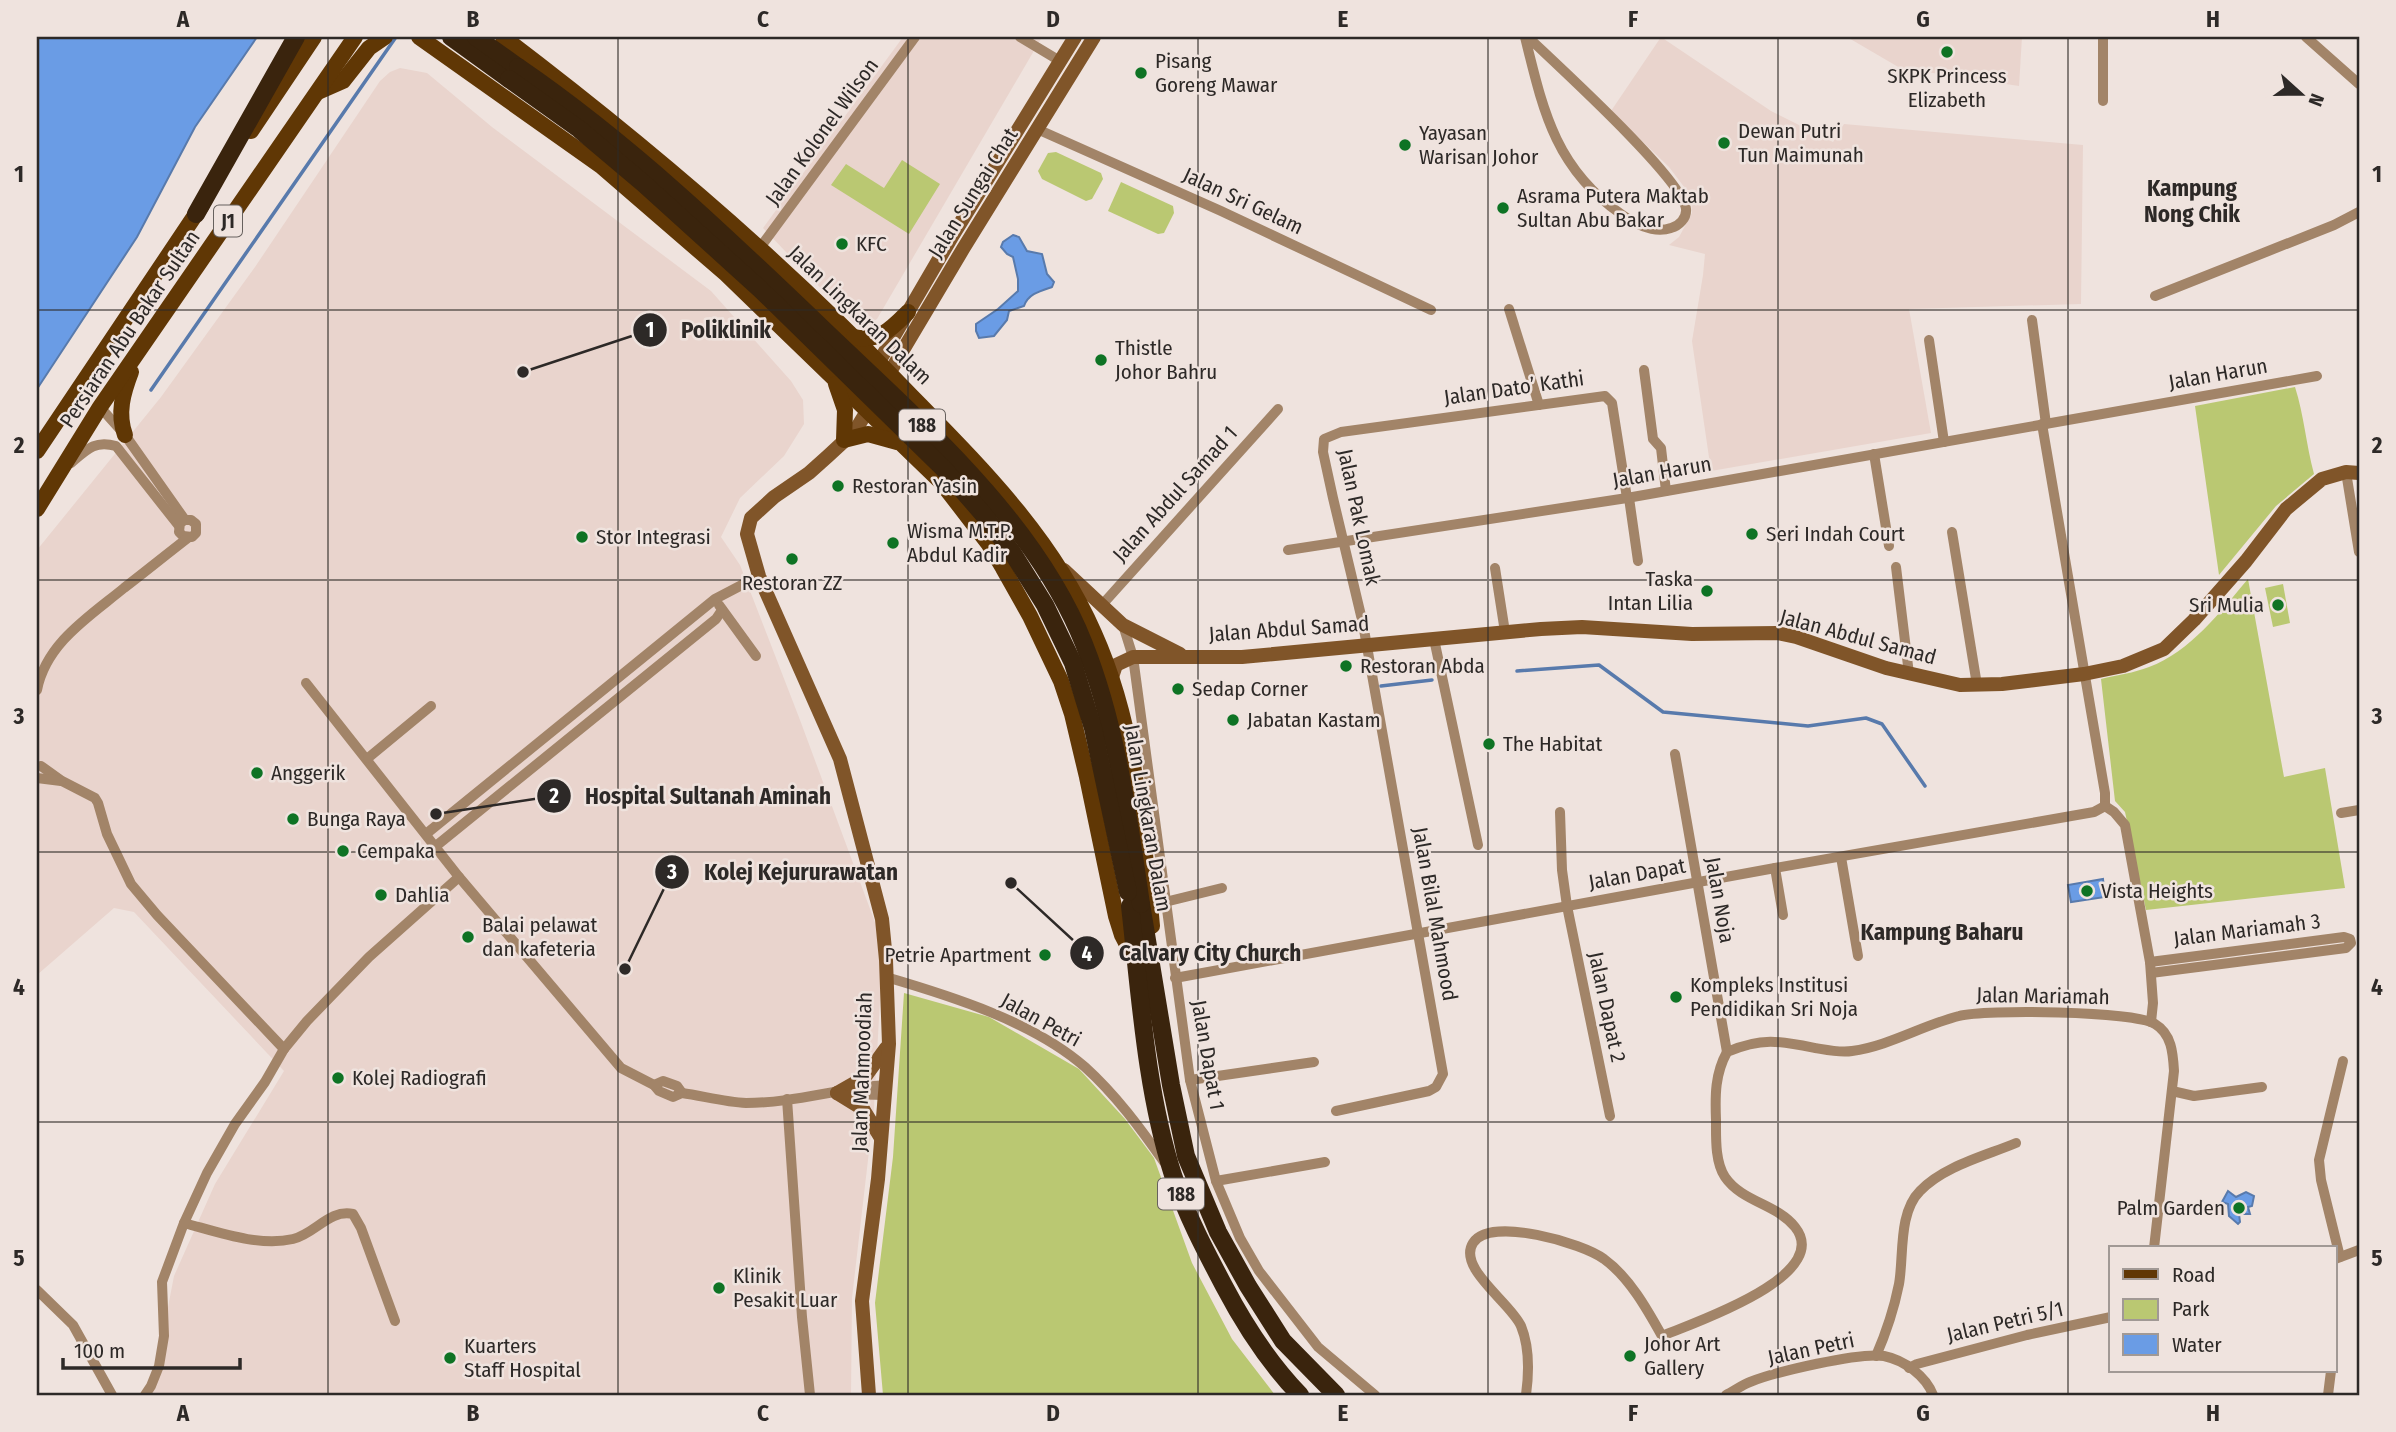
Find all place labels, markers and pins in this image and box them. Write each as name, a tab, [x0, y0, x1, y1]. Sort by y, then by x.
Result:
marker: SKPK Princess Elizabeth	[1939, 44, 1955, 60]
place label: Pisang Goreng Mawar	[1155, 48, 1278, 98]
place label: SKPK Princess Elizabeth	[1887, 63, 2007, 113]
marker: Pisang Goreng Mawar	[1133, 65, 1149, 81]
place label: Dewan Putri Tun Maimunah	[1738, 118, 1864, 168]
place label: Yayasan Warisan Johor	[1419, 120, 1539, 170]
marker: Dewan Putri Tun Maimunah	[1716, 135, 1732, 151]
marker: Yayasan Warisan Johor	[1397, 137, 1413, 153]
place label: Asrama Putera Maktab Sultan Abu Bakar	[1517, 183, 1709, 233]
marker: Asrama Putera Maktab Sultan Abu Bakar	[1495, 200, 1511, 216]
place label: KFC	[856, 231, 887, 257]
marker: KFC	[834, 236, 850, 252]
callout: Poliklinik	[632, 308, 785, 352]
place label: Thistle Johor Bahru	[1115, 335, 1217, 385]
marker: Thistle Johor Bahru	[1093, 352, 1109, 368]
place label: Restoran Yasin	[852, 473, 977, 499]
marker: Restoran Yasin	[830, 478, 846, 494]
place label: Wisma M.T.P. Abdul Kadir	[907, 518, 1012, 568]
place label: Seri Indah Court	[1766, 521, 1905, 547]
place label: Stor Integrasi	[596, 524, 711, 550]
marker: Seri Indah Court	[1744, 526, 1760, 542]
marker: Stor Integrasi	[574, 529, 590, 545]
marker: Wisma M.T.P. Abdul Kadir	[885, 535, 901, 551]
marker: Restoran ZZ	[784, 551, 800, 567]
place label: Taska Intan Lilia	[1608, 566, 1693, 616]
place label: Restoran ZZ	[742, 570, 842, 596]
marker: Taska Intan Lilia	[1699, 583, 1715, 599]
place label: Sri Mulia	[2189, 592, 2264, 618]
marker: Sri Mulia	[2270, 597, 2286, 613]
place label: Restoran Abda	[1360, 653, 1485, 679]
marker: Restoran Abda	[1338, 658, 1354, 674]
place label: Sedap Corner	[1192, 676, 1309, 702]
marker: Sedap Corner	[1170, 681, 1186, 697]
place label: Jabatan Kastam	[1247, 707, 1381, 733]
marker: Jabatan Kastam	[1225, 712, 1241, 728]
place label: The Habitat	[1503, 731, 1603, 757]
marker: The Habitat	[1481, 736, 1497, 752]
place label: Anggerik	[271, 760, 346, 786]
marker: Anggerik	[249, 765, 265, 781]
callout: Hospital Sultanah Aminah	[536, 774, 845, 818]
place label: Bunga Raya	[307, 806, 406, 832]
marker: Bunga Raya	[285, 811, 301, 827]
place label: Cempaka	[357, 838, 435, 864]
marker: Cempaka	[335, 843, 351, 859]
callout: Kolej Kejururawatan	[655, 850, 912, 894]
place label: Vista Heights	[2101, 878, 2213, 904]
place label: Dahlia	[395, 882, 449, 908]
marker: Vista Heights	[2079, 883, 2095, 899]
marker: Dahlia	[373, 887, 389, 903]
place label: Balai pelawat dan kafeteria	[482, 912, 597, 962]
marker: Balai pelawat dan kafeteria	[460, 929, 476, 945]
callout: Calvary City Church	[1070, 931, 1315, 975]
place label: Petrie Apartment	[885, 942, 1031, 968]
marker: Petrie Apartment	[1037, 947, 1053, 963]
place label: Kompleks Institusi Pendidikan Sri Noja	[1690, 972, 1858, 1022]
marker: Kompleks Institusi Pendidikan Sri Noja	[1668, 989, 1684, 1005]
place label: Kolej Radiografi	[352, 1065, 487, 1091]
marker: Kolej Radiografi	[330, 1070, 346, 1086]
place label: Palm Garden	[2117, 1195, 2225, 1221]
marker: Palm Garden	[2231, 1200, 2247, 1216]
place label: Klinik Pesakit Luar	[733, 1263, 838, 1313]
marker: Klinik Pesakit Luar	[711, 1280, 727, 1296]
place label: Johor Art Gallery	[1644, 1331, 1721, 1381]
place label: Kuarters Staff Hospital	[464, 1333, 581, 1383]
marker: Johor Art Gallery	[1622, 1348, 1638, 1364]
marker: Kuarters Staff Hospital	[442, 1350, 458, 1366]

